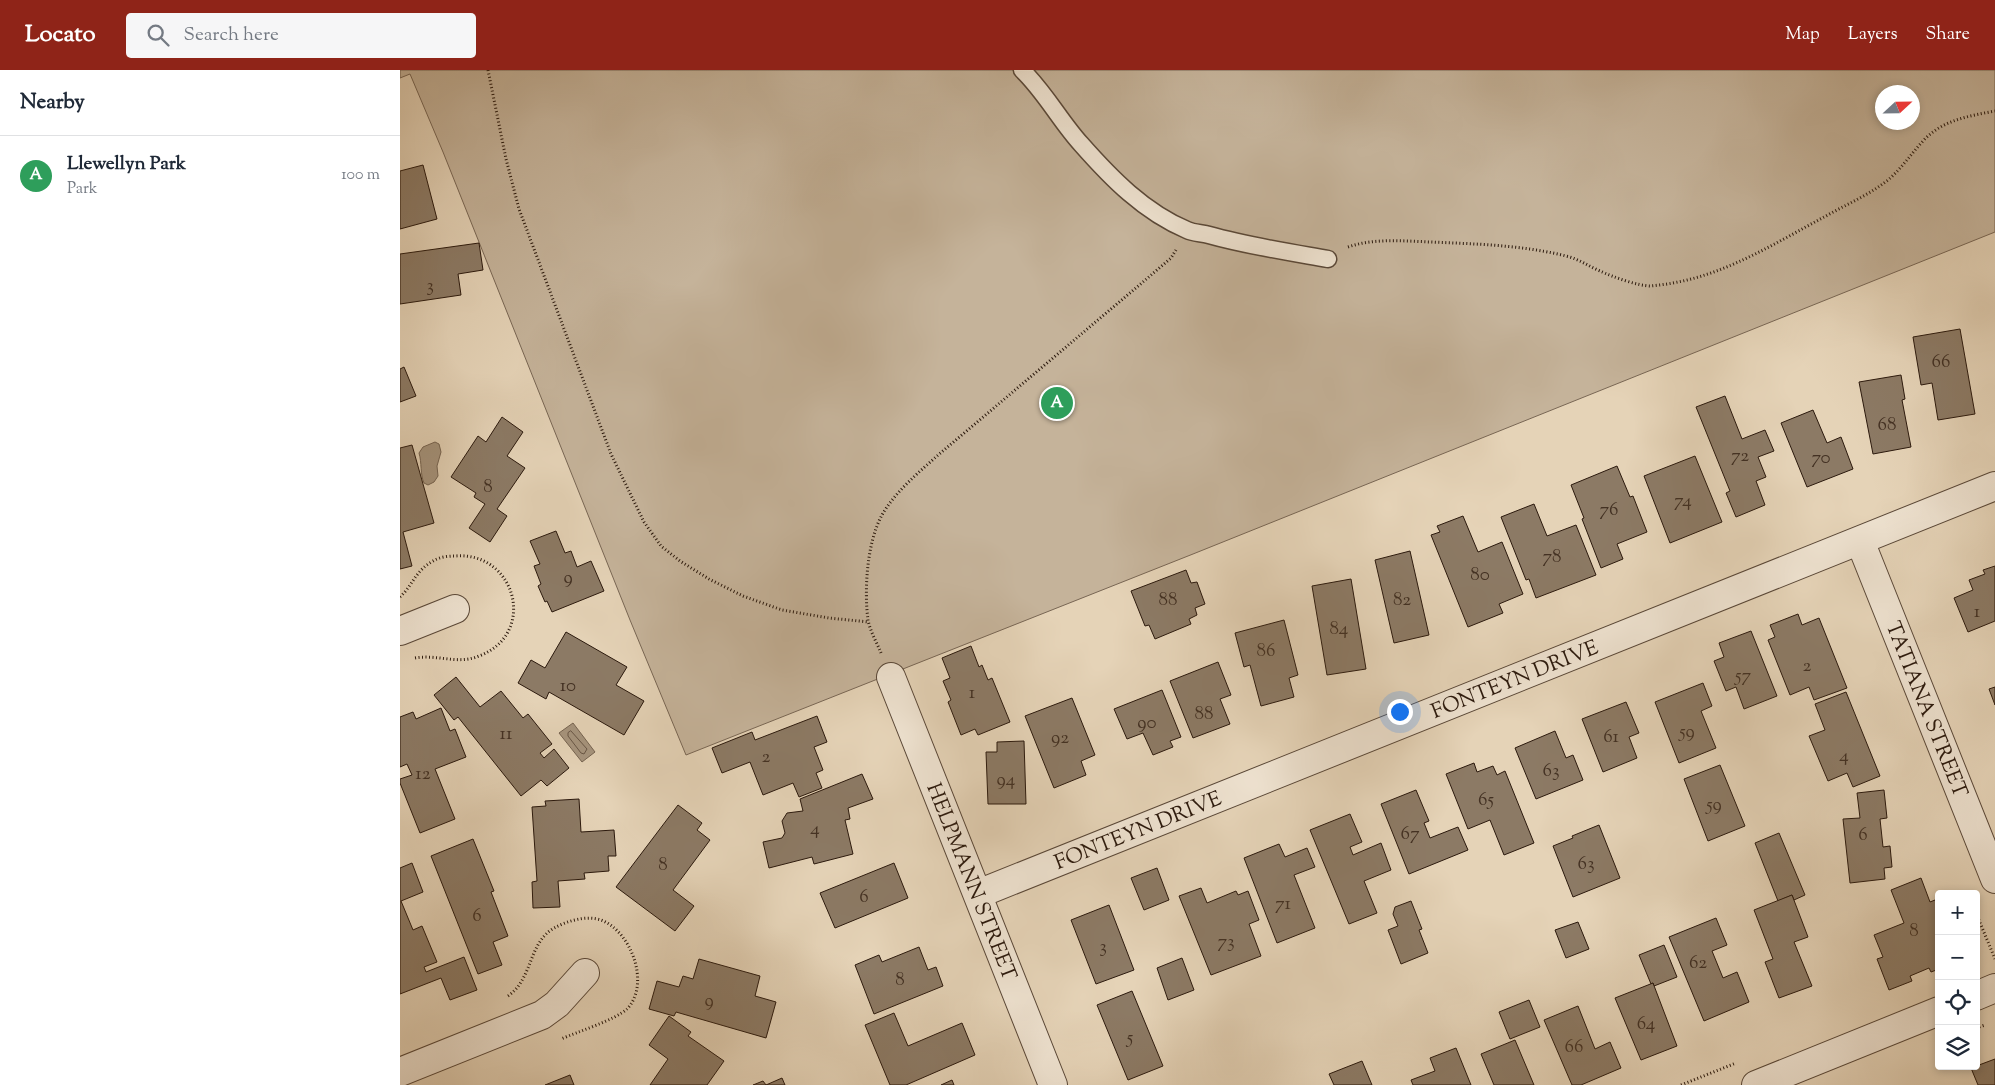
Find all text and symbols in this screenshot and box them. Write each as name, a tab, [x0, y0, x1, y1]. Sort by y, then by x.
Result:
search box	[126, 13, 476, 58]
text: Locato	[25, 18, 96, 52]
icon: search	[144, 21, 172, 49]
text: Search here	[184, 22, 279, 49]
text: Map	[1785, 22, 1820, 48]
text: Layers	[1848, 22, 1898, 48]
text: Share	[1926, 22, 1970, 48]
north arrow	[1875, 85, 1920, 130]
text: Nearby	[20, 88, 85, 118]
text: Llewellyn Park	[67, 151, 186, 178]
text: A	[30, 164, 43, 187]
text: 100 m	[341, 164, 380, 187]
text: Park	[67, 178, 98, 201]
house number: 3	[426, 273, 434, 300]
house number: 66	[1932, 349, 1950, 376]
pin: A	[1041, 384, 1073, 422]
house number: 68	[1878, 412, 1896, 439]
house number: 72	[1731, 443, 1749, 470]
house number: 70	[1811, 445, 1831, 472]
house number: 8	[483, 474, 493, 501]
house number: 74	[1674, 488, 1692, 515]
house number: 76	[1600, 497, 1618, 524]
house number: 78	[1542, 544, 1562, 571]
house number: 80	[1470, 562, 1490, 589]
house number: 9	[563, 565, 573, 592]
house number: 88	[1158, 587, 1178, 614]
house number: 82	[1393, 587, 1411, 614]
house number: 1	[1974, 599, 1981, 626]
house number: 84	[1330, 616, 1349, 643]
street label: TATIANA STREET	[1877, 617, 1974, 803]
street label: FONTEYN DRIVE	[1427, 633, 1604, 728]
house number: 86	[1257, 638, 1275, 665]
house number: 2	[1803, 653, 1812, 680]
house number: 57	[1734, 663, 1751, 690]
house number: 10	[560, 673, 576, 700]
house number: 1	[969, 680, 976, 707]
your location	[1387, 699, 1413, 725]
house number: 88	[1194, 701, 1214, 728]
house number: 90	[1137, 710, 1157, 737]
house number: 59	[1678, 719, 1695, 746]
house number: 11	[500, 721, 513, 748]
house number: 61	[1603, 724, 1619, 751]
house number: 92	[1051, 725, 1069, 752]
house number: 4	[1839, 743, 1849, 770]
house number: 2	[762, 744, 771, 771]
house number: 63	[1542, 758, 1560, 785]
house number: 12	[415, 761, 431, 788]
house number: 94	[997, 767, 1016, 794]
street label: HELPMANN STREET	[918, 779, 1023, 986]
street label: FONTEYN DRIVE	[1050, 785, 1227, 879]
house number: 65	[1478, 787, 1494, 814]
house number: 59	[1705, 792, 1722, 819]
house number: 4	[810, 816, 820, 843]
house number: 67	[1401, 821, 1420, 848]
house number: 6	[1858, 822, 1868, 849]
house number: 63	[1577, 851, 1595, 878]
house number: 8	[658, 852, 668, 879]
house number: 6	[859, 884, 869, 911]
map controls	[1935, 890, 1980, 1070]
button: +	[1935, 890, 1980, 935]
house number: 71	[1275, 891, 1292, 918]
house number: 6	[472, 903, 482, 930]
house number: 8	[1909, 918, 1919, 945]
house number: 73	[1217, 929, 1235, 956]
house number: 3	[1099, 934, 1107, 961]
button: −	[1935, 935, 1980, 980]
house number: 62	[1689, 950, 1707, 977]
house number: 8	[895, 967, 905, 994]
button: locate	[1935, 980, 1980, 1025]
house number: 9	[704, 988, 714, 1015]
house number: 64	[1637, 1011, 1656, 1038]
house number: 5	[1126, 1025, 1134, 1052]
button: layers	[1935, 1025, 1980, 1070]
house number: 66	[1565, 1034, 1583, 1061]

